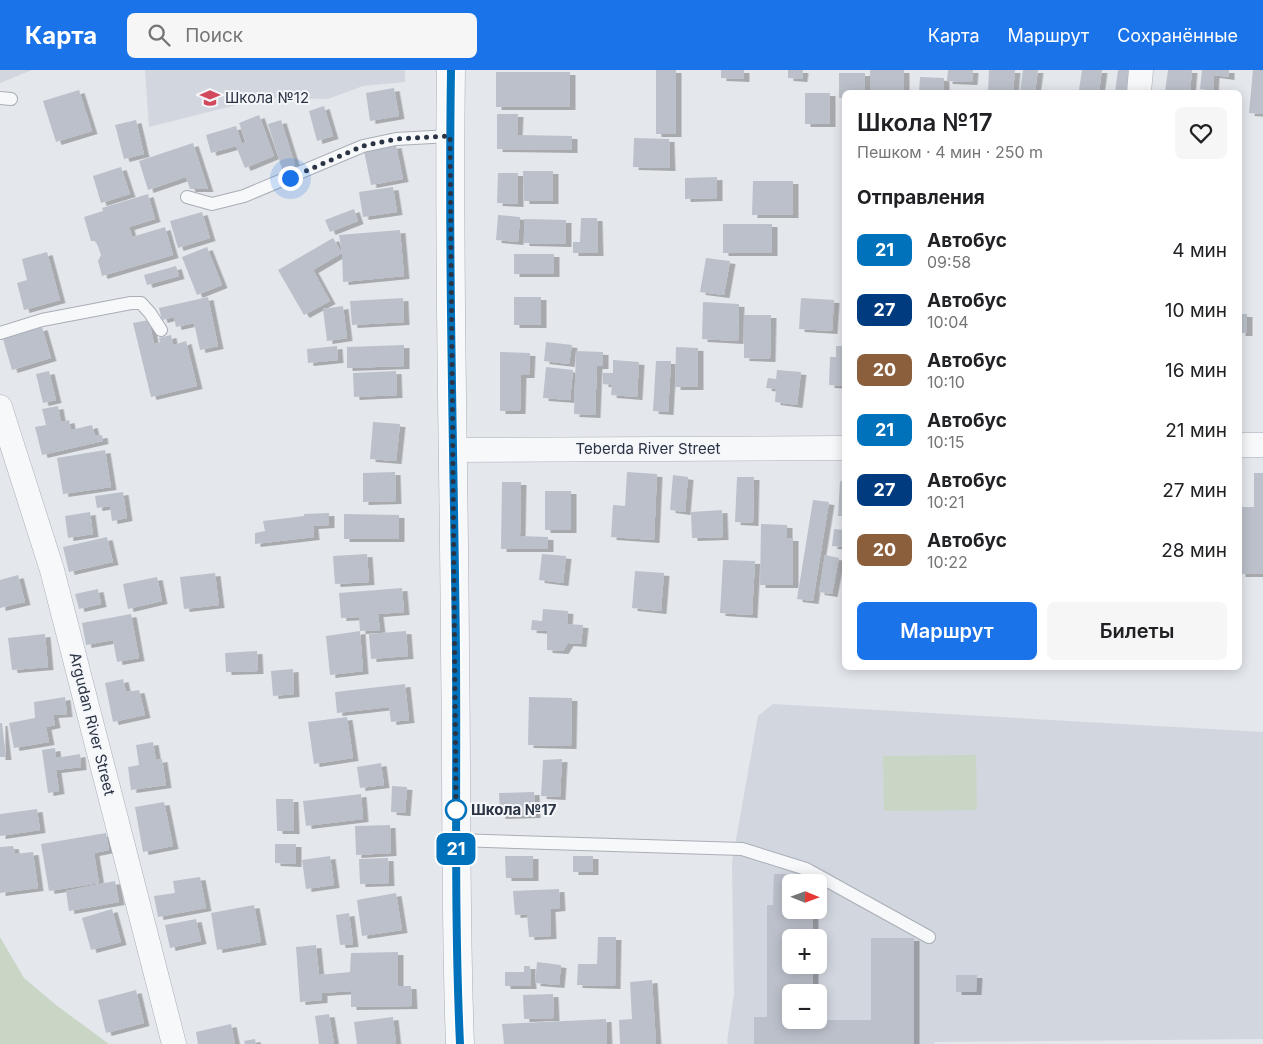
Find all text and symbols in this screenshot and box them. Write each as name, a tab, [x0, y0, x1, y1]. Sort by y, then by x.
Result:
search box	[127, 13, 477, 58]
text: Карта	[25, 21, 97, 50]
icon: search	[145, 21, 173, 49]
text: Поиск	[185, 24, 243, 47]
text: Карта	[928, 25, 980, 46]
text: Маршрут	[1008, 25, 1089, 46]
text: Сохранённые	[1117, 25, 1238, 46]
school or university icon: Школа №12	[199, 87, 221, 109]
place label: Школа №12	[225, 88, 309, 107]
button: heart	[1175, 107, 1227, 159]
text: Школа №17	[857, 108, 993, 137]
text: Пешком · 4 мин · 250 m	[857, 142, 1043, 162]
your location	[278, 166, 303, 191]
text: Отправления	[857, 186, 985, 209]
text: Автобус	[927, 229, 1007, 252]
text: 21	[875, 239, 894, 260]
text: 4 мин	[1172, 239, 1227, 262]
text: 09:58	[927, 252, 971, 272]
text: Автобус	[927, 289, 1007, 312]
text: 27	[874, 299, 895, 320]
text: 10 мин	[1165, 299, 1227, 322]
text: 10:04	[927, 312, 969, 332]
text: Автобус	[927, 349, 1007, 372]
text: 20	[873, 359, 896, 380]
text: 16 мин	[1165, 359, 1227, 382]
text: 10:10	[927, 372, 965, 392]
text: Автобус	[927, 409, 1007, 432]
text: 21	[875, 419, 894, 440]
text: 21 мин	[1165, 419, 1227, 442]
text: 10:15	[927, 432, 964, 452]
street label: Teberda River Street	[576, 439, 720, 458]
text: Автобус	[927, 469, 1007, 492]
text: 27	[874, 479, 895, 500]
text: 27 мин	[1162, 479, 1227, 502]
text: 10:21	[927, 492, 964, 512]
text: Автобус	[927, 529, 1007, 552]
text: 20	[873, 539, 896, 560]
text: 28 мин	[1161, 539, 1227, 562]
text: 10:22	[927, 552, 968, 572]
button: Маршрут	[857, 602, 1037, 660]
button: Билеты	[1047, 602, 1227, 660]
street label: Argudan River Street	[66, 650, 119, 798]
marker: Школа №17	[445, 799, 467, 821]
place label: Школа №17	[471, 800, 557, 819]
line badge: 21	[434, 833, 478, 865]
text: 21	[446, 838, 466, 859]
north arrow	[782, 874, 828, 919]
map controls	[782, 874, 827, 1029]
button: +	[782, 929, 827, 974]
button: −	[782, 984, 827, 1029]

